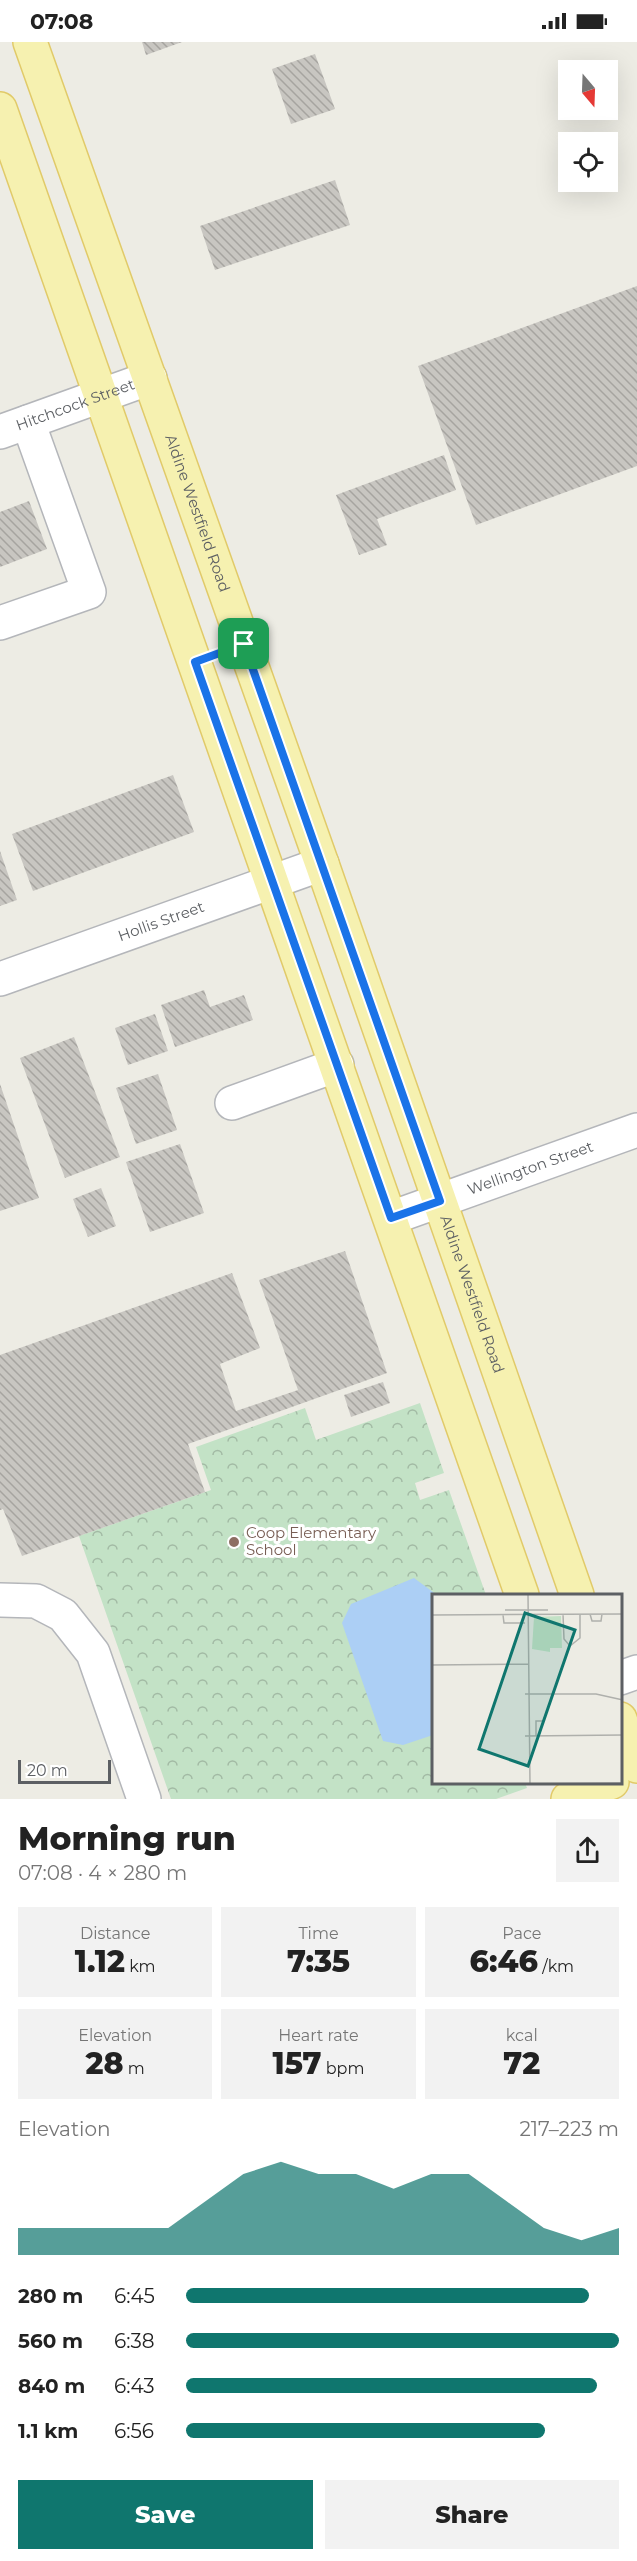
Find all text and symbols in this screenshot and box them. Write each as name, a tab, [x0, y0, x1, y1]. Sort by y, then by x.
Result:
text: 07:08	[30, 8, 93, 35]
north arrow	[558, 60, 618, 120]
map controls	[558, 60, 618, 192]
button: locate	[558, 132, 618, 192]
street label: Hitchcock Street	[13, 374, 137, 435]
street label: Aldine Westfield Road	[161, 432, 235, 594]
pin	[218, 618, 269, 669]
icon: arrive	[227, 627, 260, 660]
street label: Hollis Street	[115, 897, 207, 945]
street label: Wellington Street	[465, 1136, 596, 1199]
street label: Aldine Westfield Road	[436, 1213, 509, 1376]
place label: Coop Elementary School	[246, 1523, 377, 1559]
marker: Coop Elementary School	[227, 1535, 241, 1549]
inset map	[432, 1594, 622, 1784]
scale bar	[18, 1757, 111, 1784]
text: 20 m	[27, 1761, 68, 1780]
text: Morning run	[18, 1818, 236, 1858]
button: share	[556, 1819, 619, 1882]
text: 07:08 · 4 × 280 m	[18, 1861, 187, 1885]
text: Distance	[80, 1924, 150, 1943]
text: Time	[298, 1924, 339, 1943]
text: Pace	[502, 1924, 541, 1943]
text: 1.12	[75, 1943, 125, 1980]
text: 7:35	[287, 1943, 350, 1980]
text: 6:46	[470, 1943, 538, 1980]
text: km	[125, 1957, 156, 1976]
text: /km	[538, 1957, 574, 1976]
text: Elevation	[78, 2026, 152, 2045]
text: Heart rate	[278, 2026, 359, 2045]
text: kcal	[506, 2026, 538, 2045]
text: 28	[86, 2045, 124, 2082]
text: 157	[273, 2045, 322, 2082]
text: 72	[503, 2045, 540, 2082]
text: m	[124, 2059, 145, 2078]
text: bpm	[322, 2059, 364, 2078]
text: Elevation	[18, 2117, 110, 2141]
text: 217–223 m	[519, 2117, 619, 2141]
text: 280 m	[18, 2284, 83, 2308]
text: 6:45	[114, 2284, 155, 2308]
text: 560 m	[18, 2329, 83, 2353]
text: 6:38	[114, 2329, 154, 2353]
text: 840 m	[18, 2374, 85, 2398]
text: 6:43	[114, 2374, 155, 2398]
text: 1.1 km	[18, 2419, 78, 2443]
text: 6:56	[114, 2419, 154, 2443]
button: Save	[18, 2480, 313, 2549]
button: Share	[325, 2480, 619, 2549]

